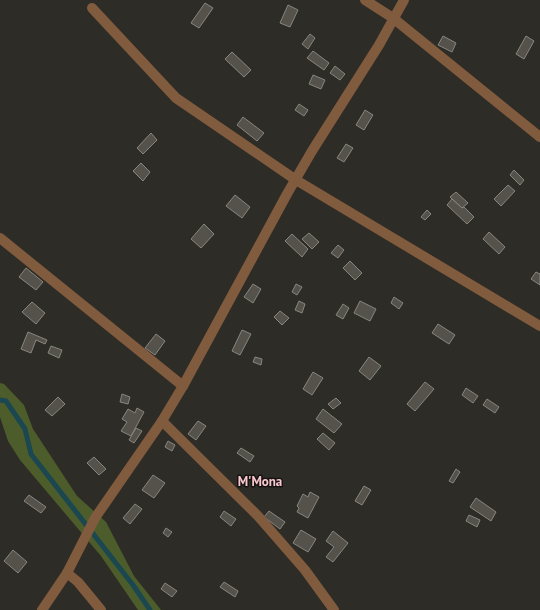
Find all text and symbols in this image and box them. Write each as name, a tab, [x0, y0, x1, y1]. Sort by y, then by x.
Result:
district label: M'Mona	[238, 473, 282, 490]

